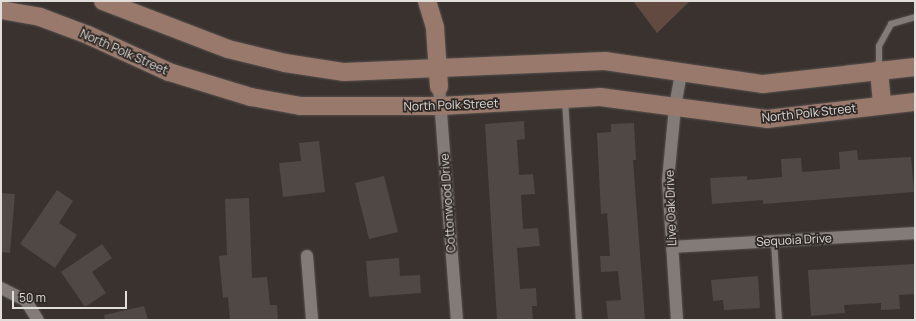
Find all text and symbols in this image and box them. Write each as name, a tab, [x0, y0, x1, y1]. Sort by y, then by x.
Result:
street label: North Polk Street	[78, 26, 170, 78]
street label: North Polk Street	[403, 96, 499, 114]
street label: North Polk Street	[761, 101, 857, 125]
street label: Cottonwood Drive	[437, 153, 459, 253]
street label: Live Oak Drive	[662, 170, 680, 246]
street label: Sequoia Drive	[756, 231, 832, 249]
scale bar	[14, 283, 129, 309]
text: 50 m	[19, 289, 46, 306]

